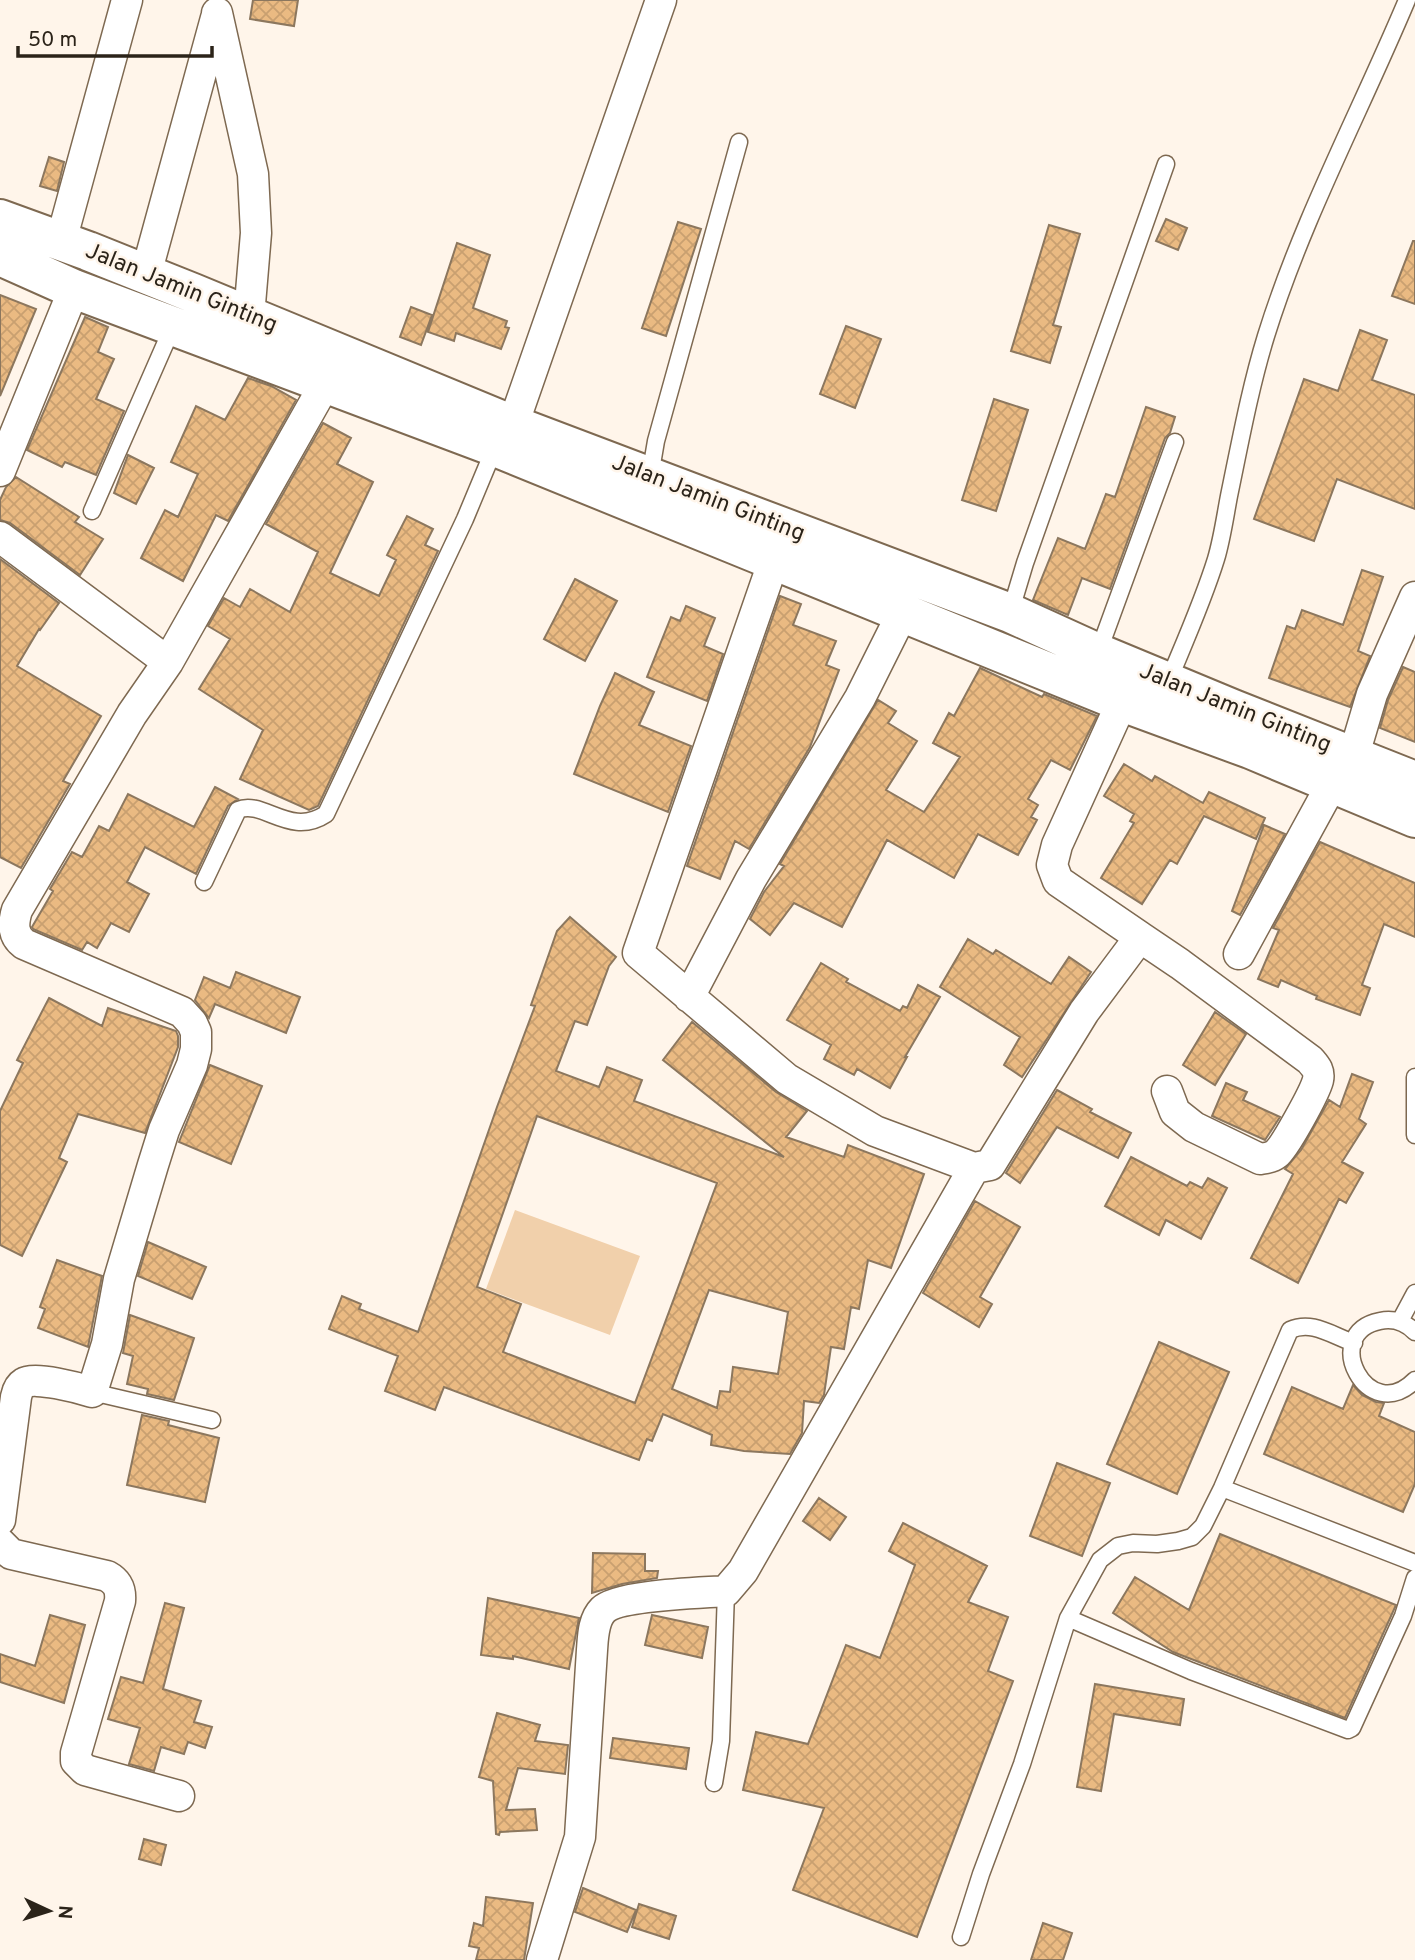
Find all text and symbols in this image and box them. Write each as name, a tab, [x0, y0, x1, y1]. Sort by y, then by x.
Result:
scale bar	[18, 14, 212, 58]
text: 50 m	[28, 27, 77, 54]
street label: Jalan Jamin Ginting	[81, 237, 281, 341]
street label: Jalan Jamin Ginting	[607, 449, 809, 549]
street label: Jalan Jamin Ginting	[1135, 657, 1335, 761]
north arrow	[14, 1876, 84, 1946]
text: N	[52, 1904, 76, 1920]

